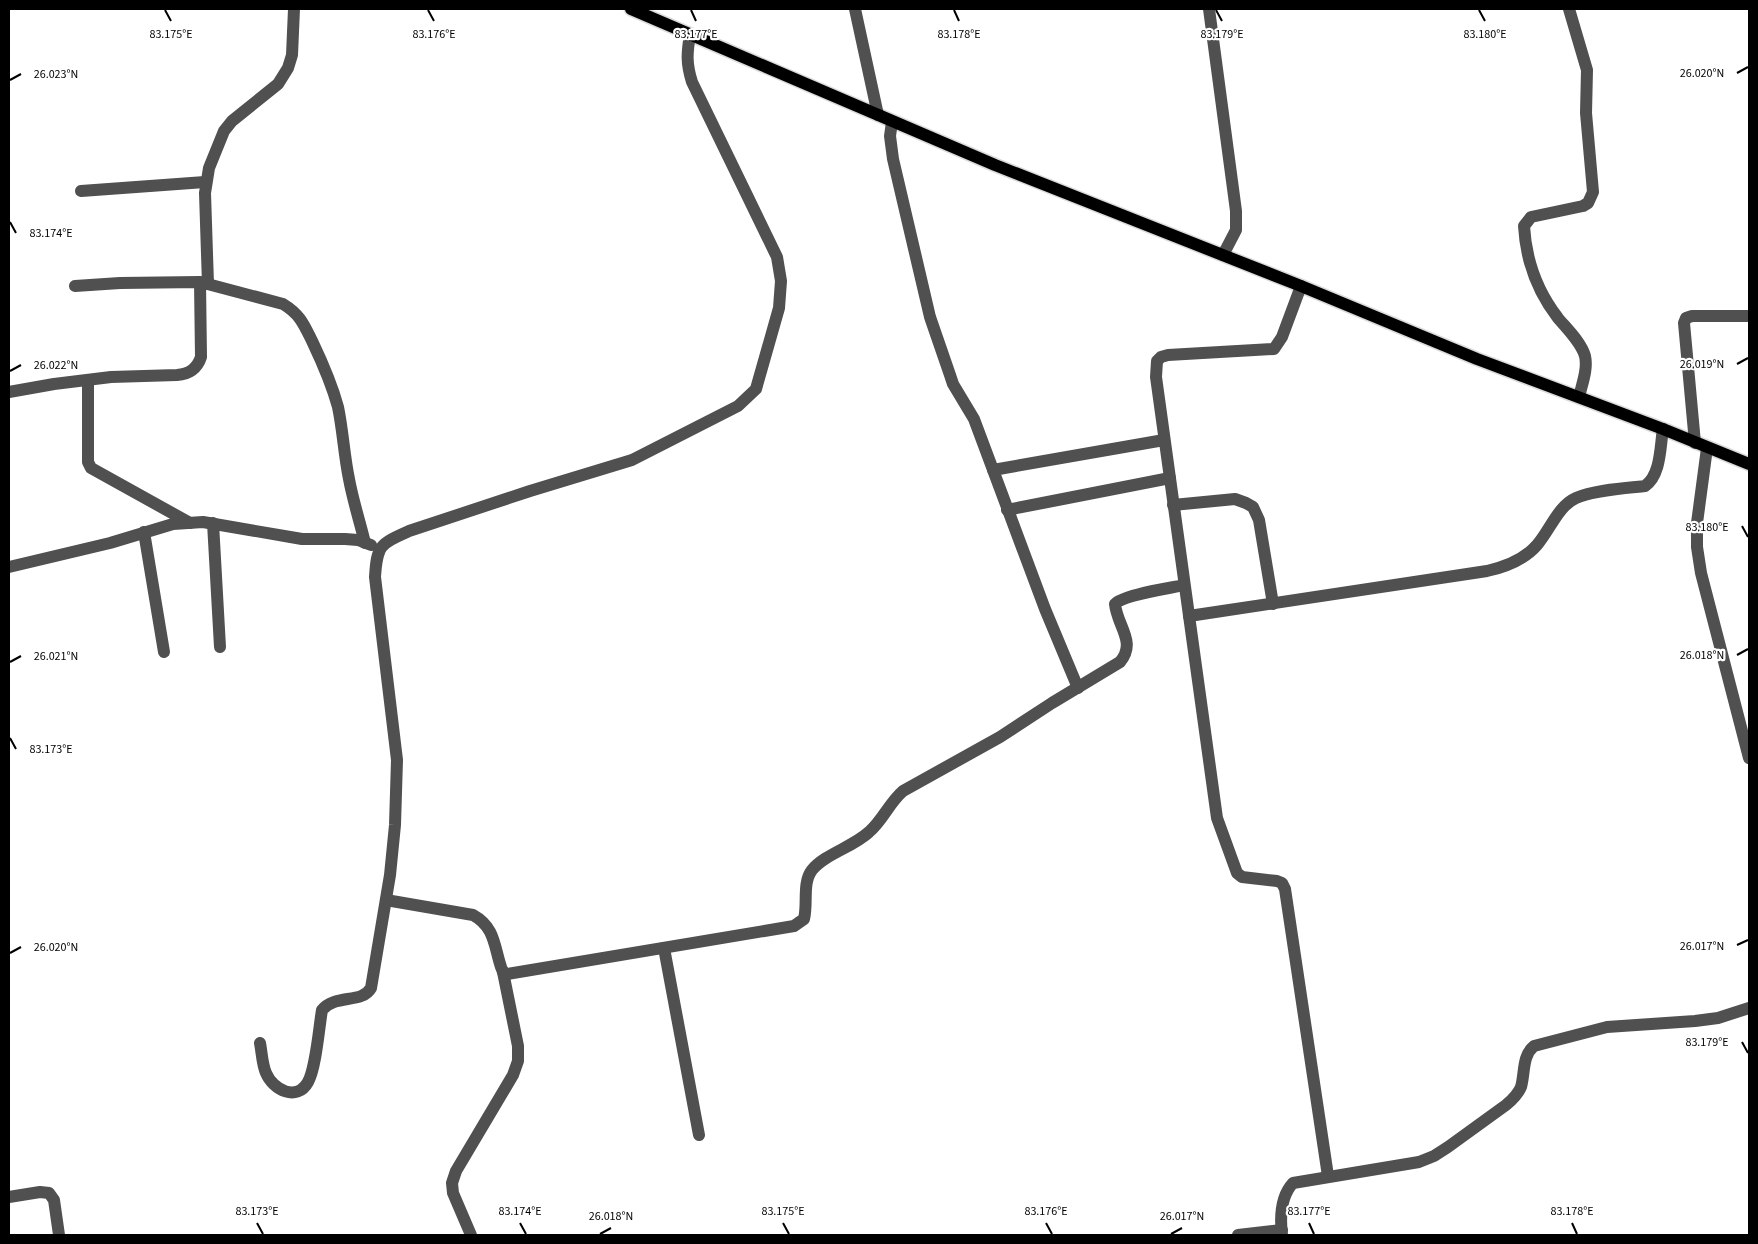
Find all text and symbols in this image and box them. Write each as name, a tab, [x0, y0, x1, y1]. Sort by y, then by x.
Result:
text: 83.175°E	[149, 26, 193, 43]
text: 83.176°E	[412, 26, 456, 43]
text: 83.177°E	[674, 26, 718, 43]
text: 83.178°E	[937, 26, 981, 43]
text: 83.179°E	[1200, 26, 1244, 43]
text: 83.180°E	[1463, 26, 1507, 43]
text: 26.020°N	[1680, 65, 1724, 82]
text: 26.023°N	[34, 66, 78, 83]
text: 83.174°E	[29, 225, 73, 242]
text: 26.019°N	[1680, 356, 1724, 373]
text: 26.022°N	[34, 357, 78, 374]
text: 83.180°E	[1685, 519, 1729, 536]
text: 26.018°N	[1680, 647, 1724, 664]
text: 26.021°N	[34, 648, 78, 665]
text: 83.173°E	[29, 741, 73, 758]
text: 26.017°N	[1680, 938, 1724, 955]
text: 26.020°N	[34, 939, 78, 956]
text: 83.179°E	[1685, 1034, 1729, 1051]
text: 83.173°E	[235, 1203, 279, 1220]
text: 83.174°E	[498, 1203, 542, 1220]
text: 83.175°E	[761, 1203, 805, 1220]
text: 83.176°E	[1024, 1203, 1068, 1220]
text: 83.177°E	[1287, 1203, 1331, 1220]
text: 83.178°E	[1550, 1203, 1594, 1220]
text: 26.018°N	[589, 1208, 633, 1225]
text: 26.017°N	[1160, 1208, 1204, 1225]

